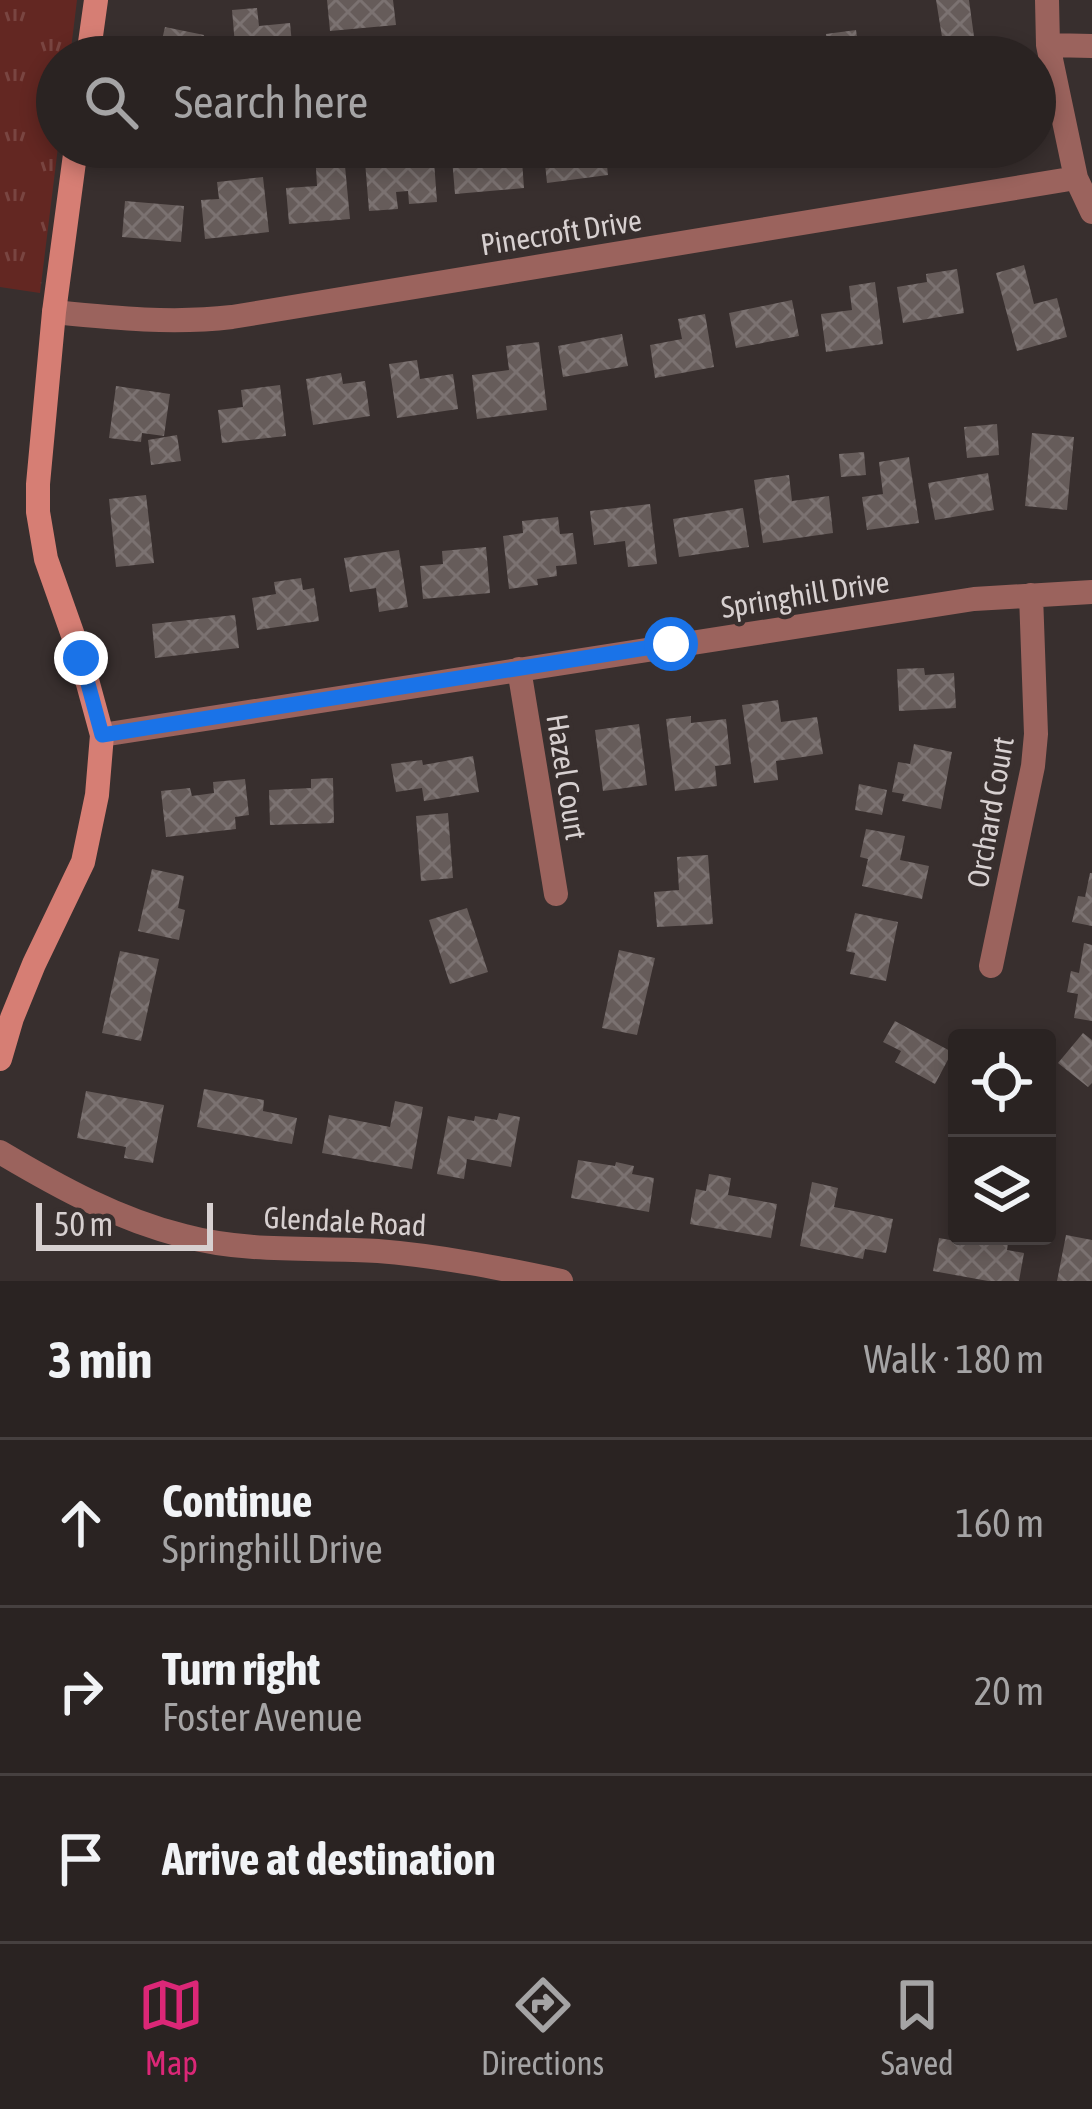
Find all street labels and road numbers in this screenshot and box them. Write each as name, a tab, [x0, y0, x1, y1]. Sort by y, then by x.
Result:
street label: Pinecroft Drive	[478, 203, 644, 261]
street label: Springhill Drive	[719, 564, 891, 624]
street label: Hazel Court	[540, 712, 594, 842]
street label: Orchard Court	[960, 734, 1020, 890]
street label: Glendale Road	[263, 1200, 427, 1242]

